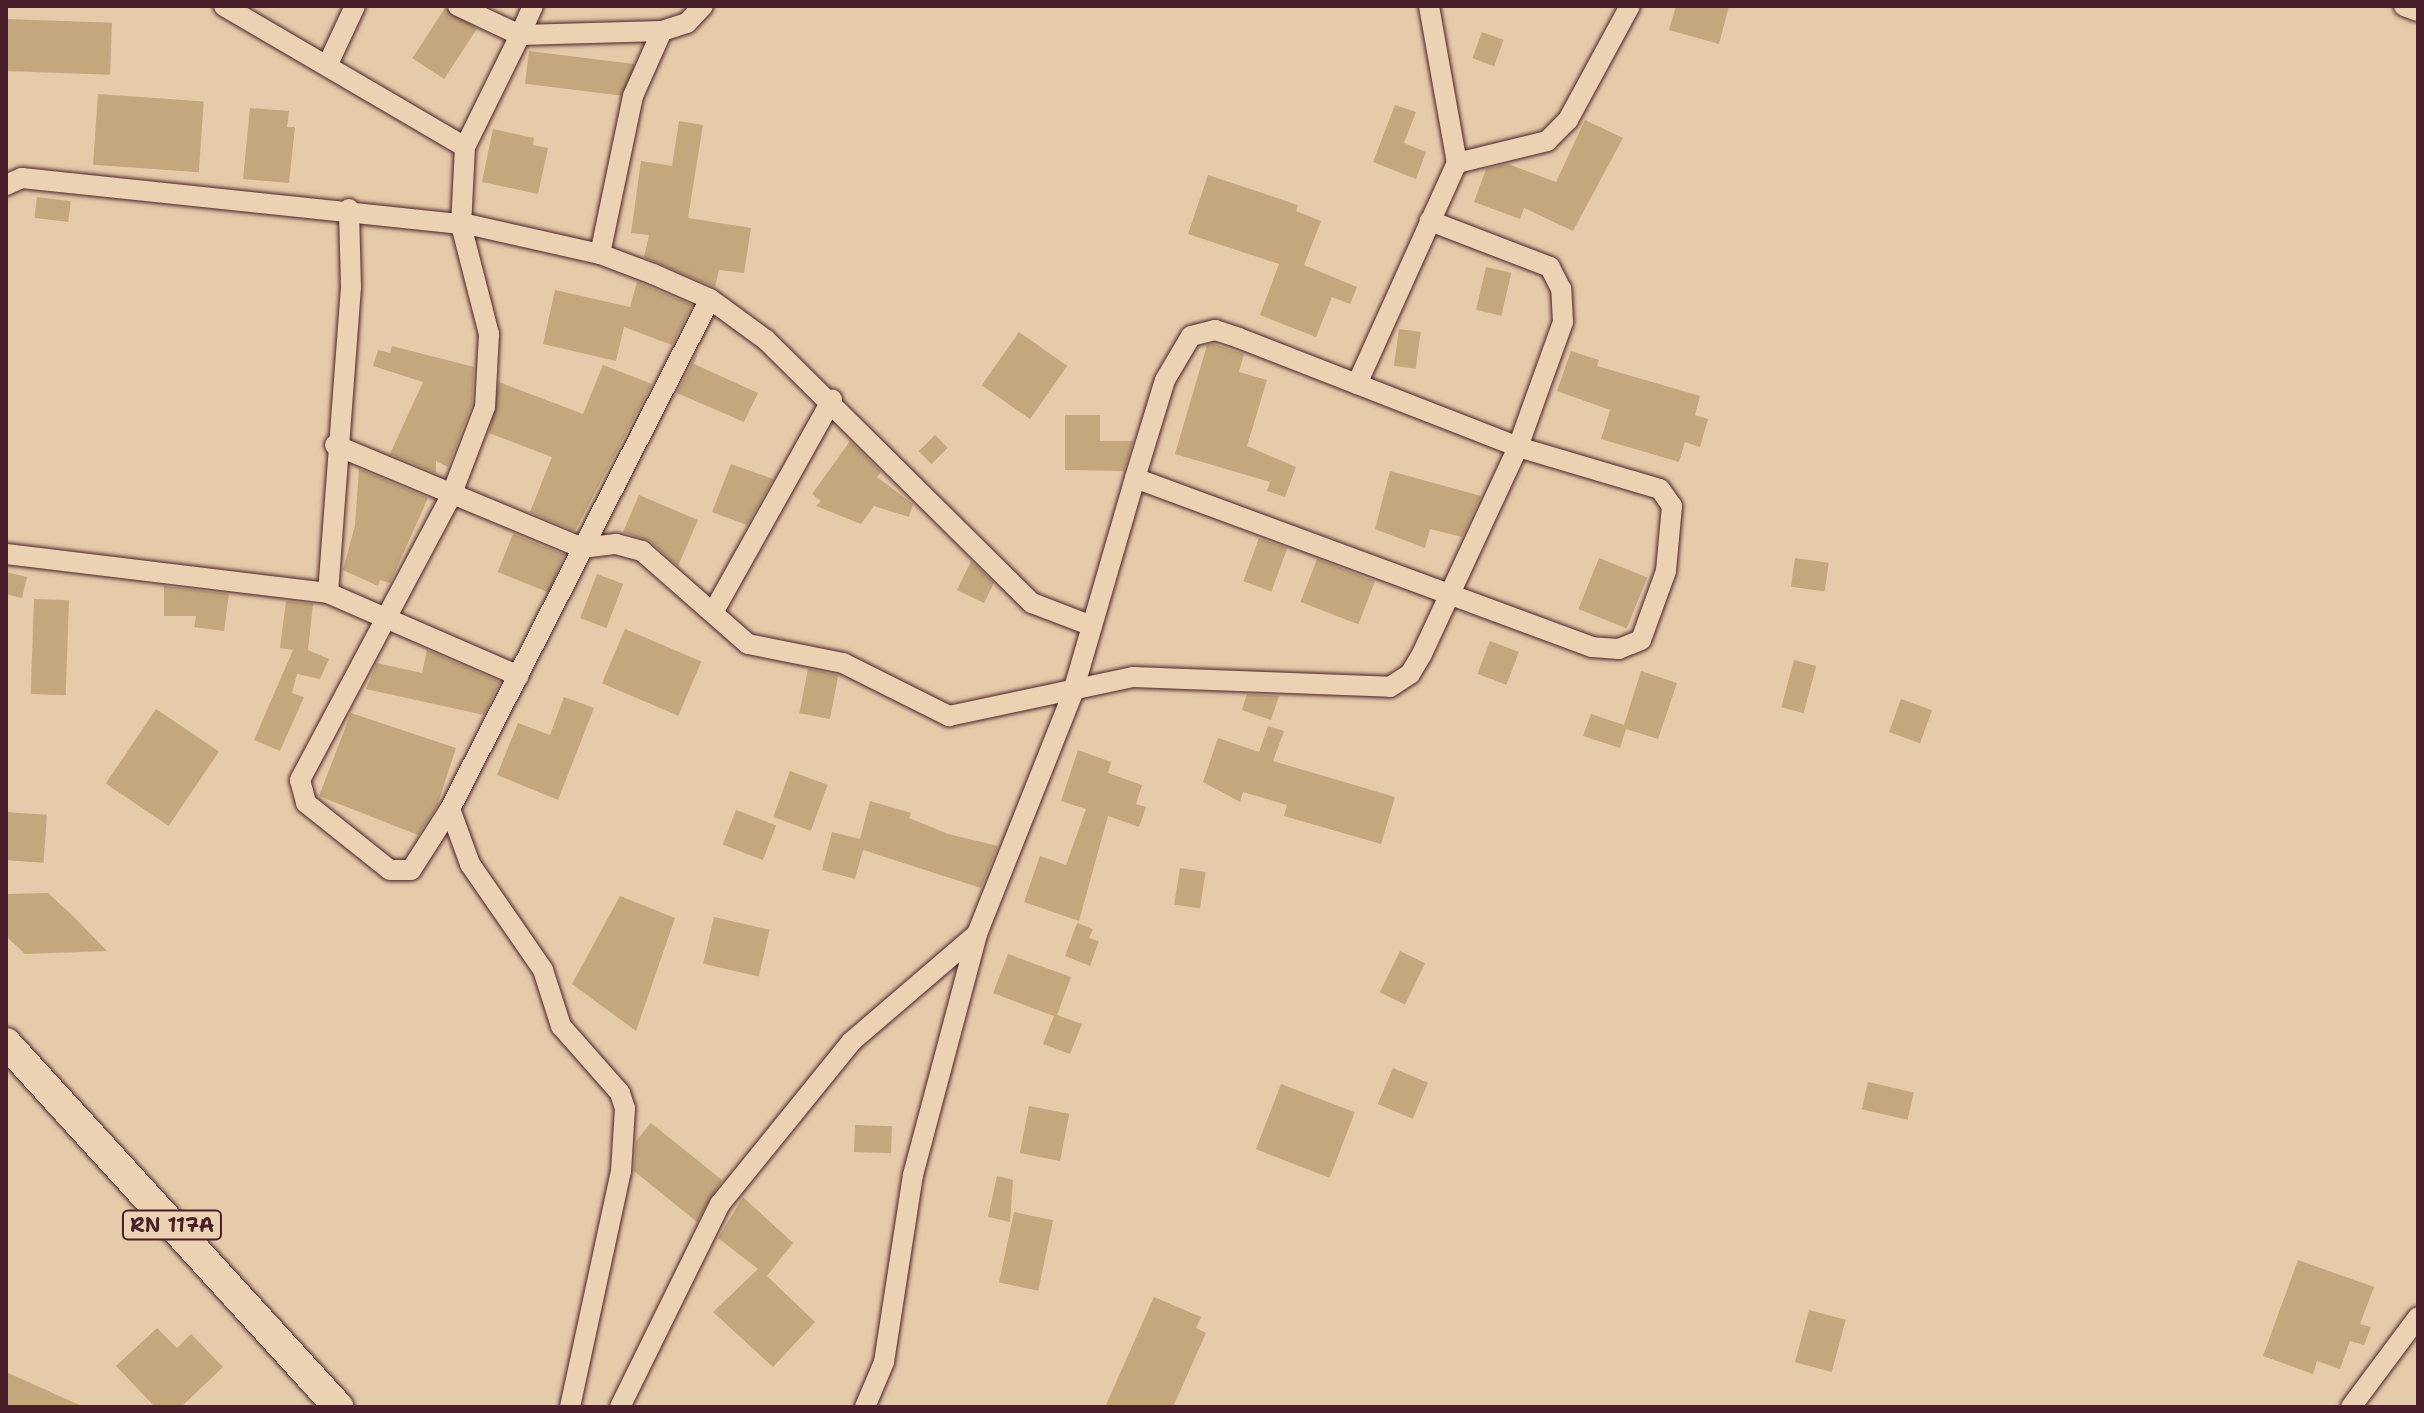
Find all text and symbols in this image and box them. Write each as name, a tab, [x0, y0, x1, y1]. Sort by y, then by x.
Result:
road number: RN 117A	[120, 1209, 224, 1241]

